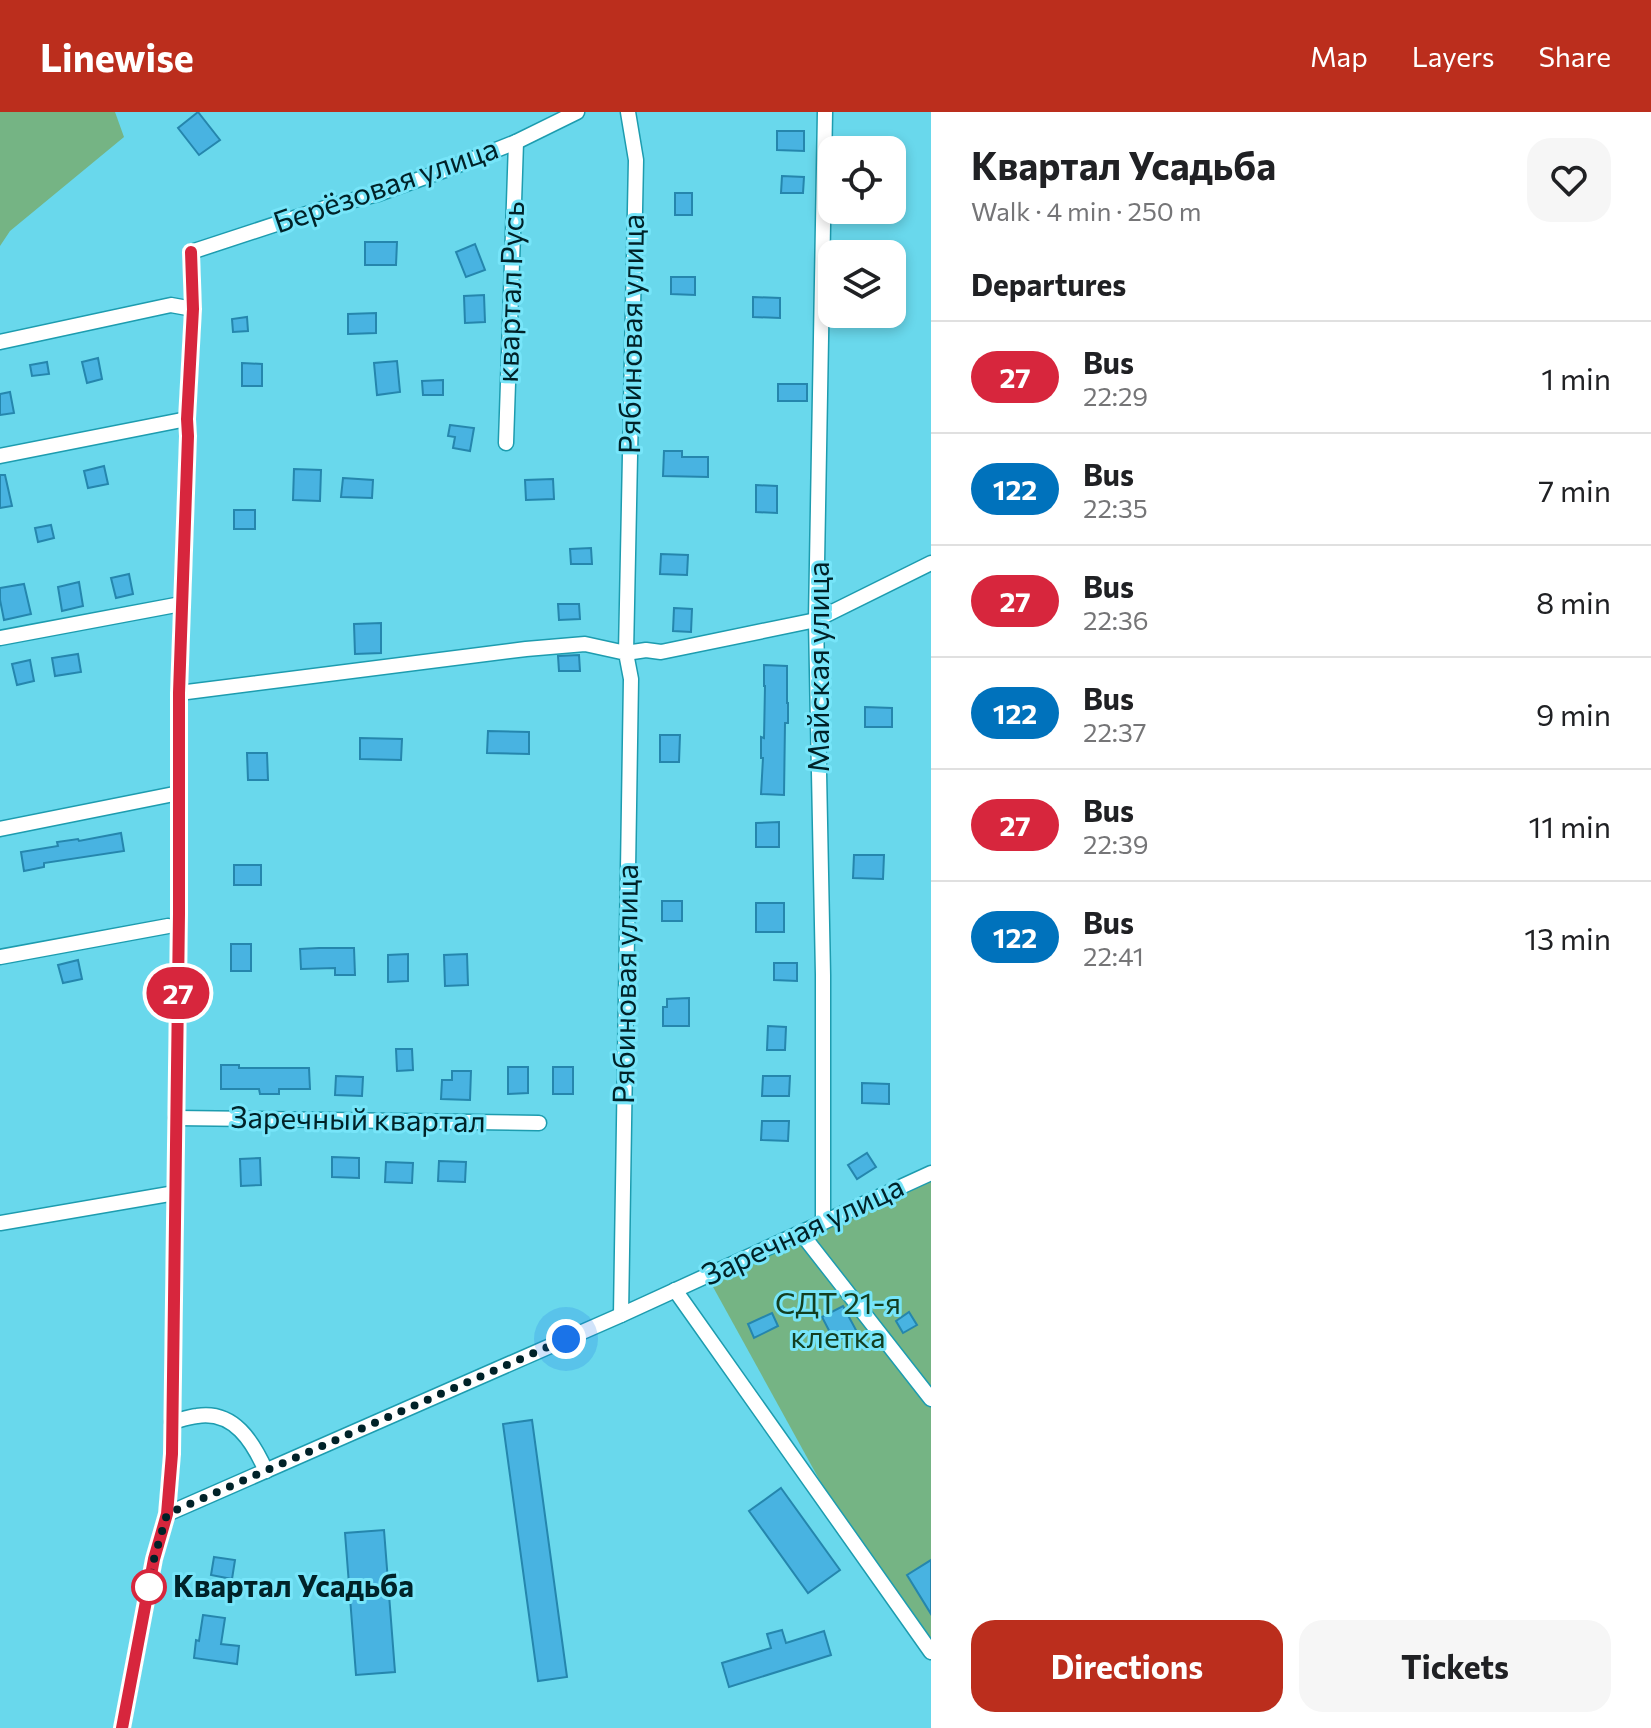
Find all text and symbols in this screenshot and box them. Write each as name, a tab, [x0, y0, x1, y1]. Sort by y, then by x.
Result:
text: Linewise	[40, 33, 194, 80]
text: Map	[1310, 39, 1368, 73]
text: Layers	[1412, 39, 1494, 73]
text: Share	[1538, 39, 1611, 73]
street label: Берёзовая улица	[268, 128, 503, 239]
map controls	[818, 136, 906, 328]
button: locate	[818, 136, 906, 224]
button: heart	[1527, 138, 1611, 222]
text: Квартал Усадьба	[971, 141, 1276, 188]
text: Walk · 4 min · 250 m	[971, 195, 1201, 226]
street label: квартал Русь	[487, 201, 530, 383]
street label: Рябиновая улица	[609, 214, 650, 454]
button: layers	[818, 240, 906, 328]
text: Departures	[971, 265, 1126, 302]
text: Bus	[1083, 343, 1134, 380]
text: 1 min	[1541, 359, 1611, 396]
text: 27	[999, 360, 1031, 394]
text: 22:29	[1083, 380, 1148, 411]
text: Bus	[1083, 455, 1134, 492]
text: 7 min	[1538, 471, 1611, 508]
text: 122	[993, 472, 1037, 506]
text: 22:35	[1083, 492, 1148, 523]
street label: Майская улица	[798, 561, 835, 773]
text: Bus	[1083, 567, 1134, 604]
text: 8 min	[1536, 583, 1611, 620]
text: 27	[999, 584, 1031, 618]
text: 22:36	[1083, 604, 1149, 635]
text: Bus	[1083, 679, 1134, 716]
text: 9 min	[1536, 695, 1611, 732]
text: 122	[993, 696, 1037, 730]
text: 22:37	[1083, 716, 1146, 747]
text: Bus	[1083, 791, 1134, 828]
text: 11 min	[1529, 807, 1611, 844]
text: 27	[999, 808, 1031, 842]
text: 22:39	[1083, 828, 1149, 859]
street label: Рябиновая улица	[603, 864, 644, 1104]
text: Bus	[1083, 903, 1134, 940]
text: 13 min	[1524, 919, 1611, 956]
text: 122	[993, 920, 1037, 954]
text: 22:41	[1083, 940, 1144, 971]
line badge: 27	[142, 967, 214, 1019]
text: 27	[162, 976, 194, 1010]
street label: Заречный квартал	[230, 1097, 486, 1138]
street label: Заречная улица	[695, 1166, 909, 1292]
park label: СДТ 21-я клетка	[775, 1283, 901, 1354]
your location	[546, 1319, 586, 1359]
place label: Квартал Усадьба	[173, 1566, 414, 1603]
marker: Квартал Усадьба	[132, 1570, 166, 1604]
button: Directions	[971, 1620, 1283, 1712]
button: Tickets	[1299, 1620, 1611, 1712]

